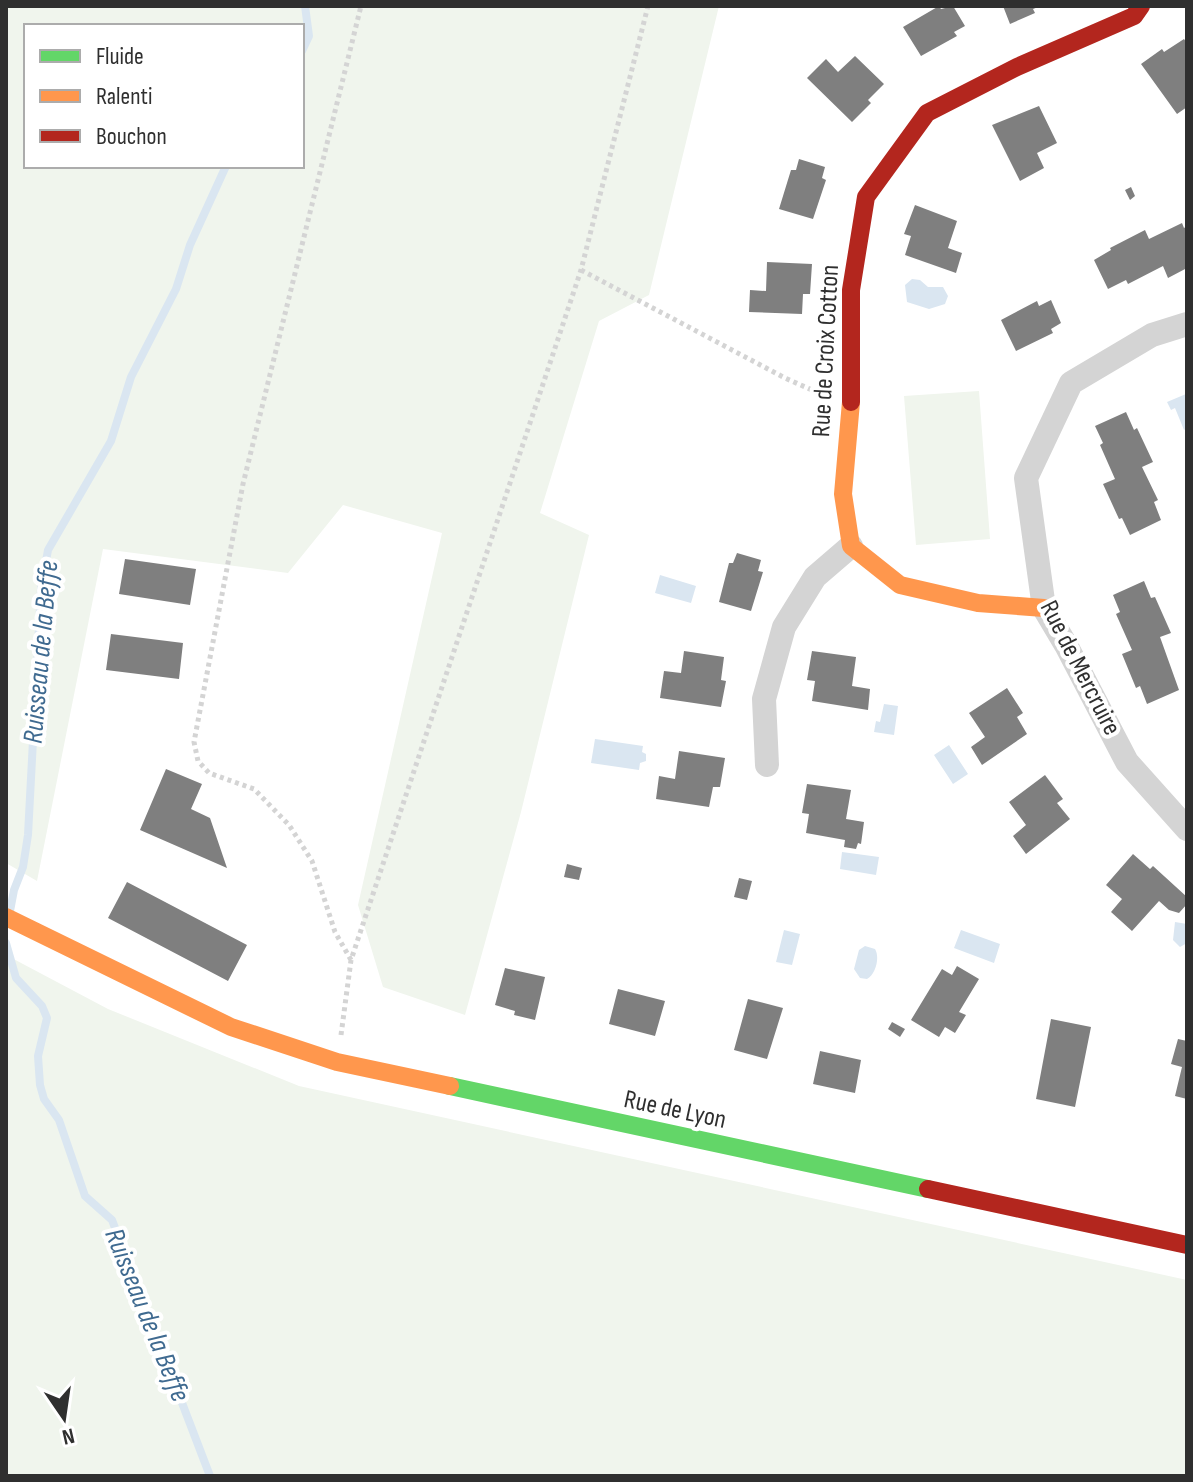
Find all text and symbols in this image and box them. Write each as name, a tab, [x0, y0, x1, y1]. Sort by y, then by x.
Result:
legend	[24, 24, 304, 168]
text: Fluide	[96, 42, 144, 71]
text: Ralenti	[96, 82, 152, 111]
text: Bouchon	[96, 122, 167, 151]
street label: Rue de Croix Cotton	[806, 264, 846, 438]
water label: Ruisseau de la Beffe	[17, 559, 65, 745]
street label: Rue de Mercruire	[1033, 596, 1127, 740]
street label: Rue de Lyon	[621, 1084, 729, 1136]
water label: Ruisseau de la Beffe	[97, 1224, 197, 1406]
north arrow	[24, 1378, 104, 1458]
text: N	[59, 1422, 77, 1451]

